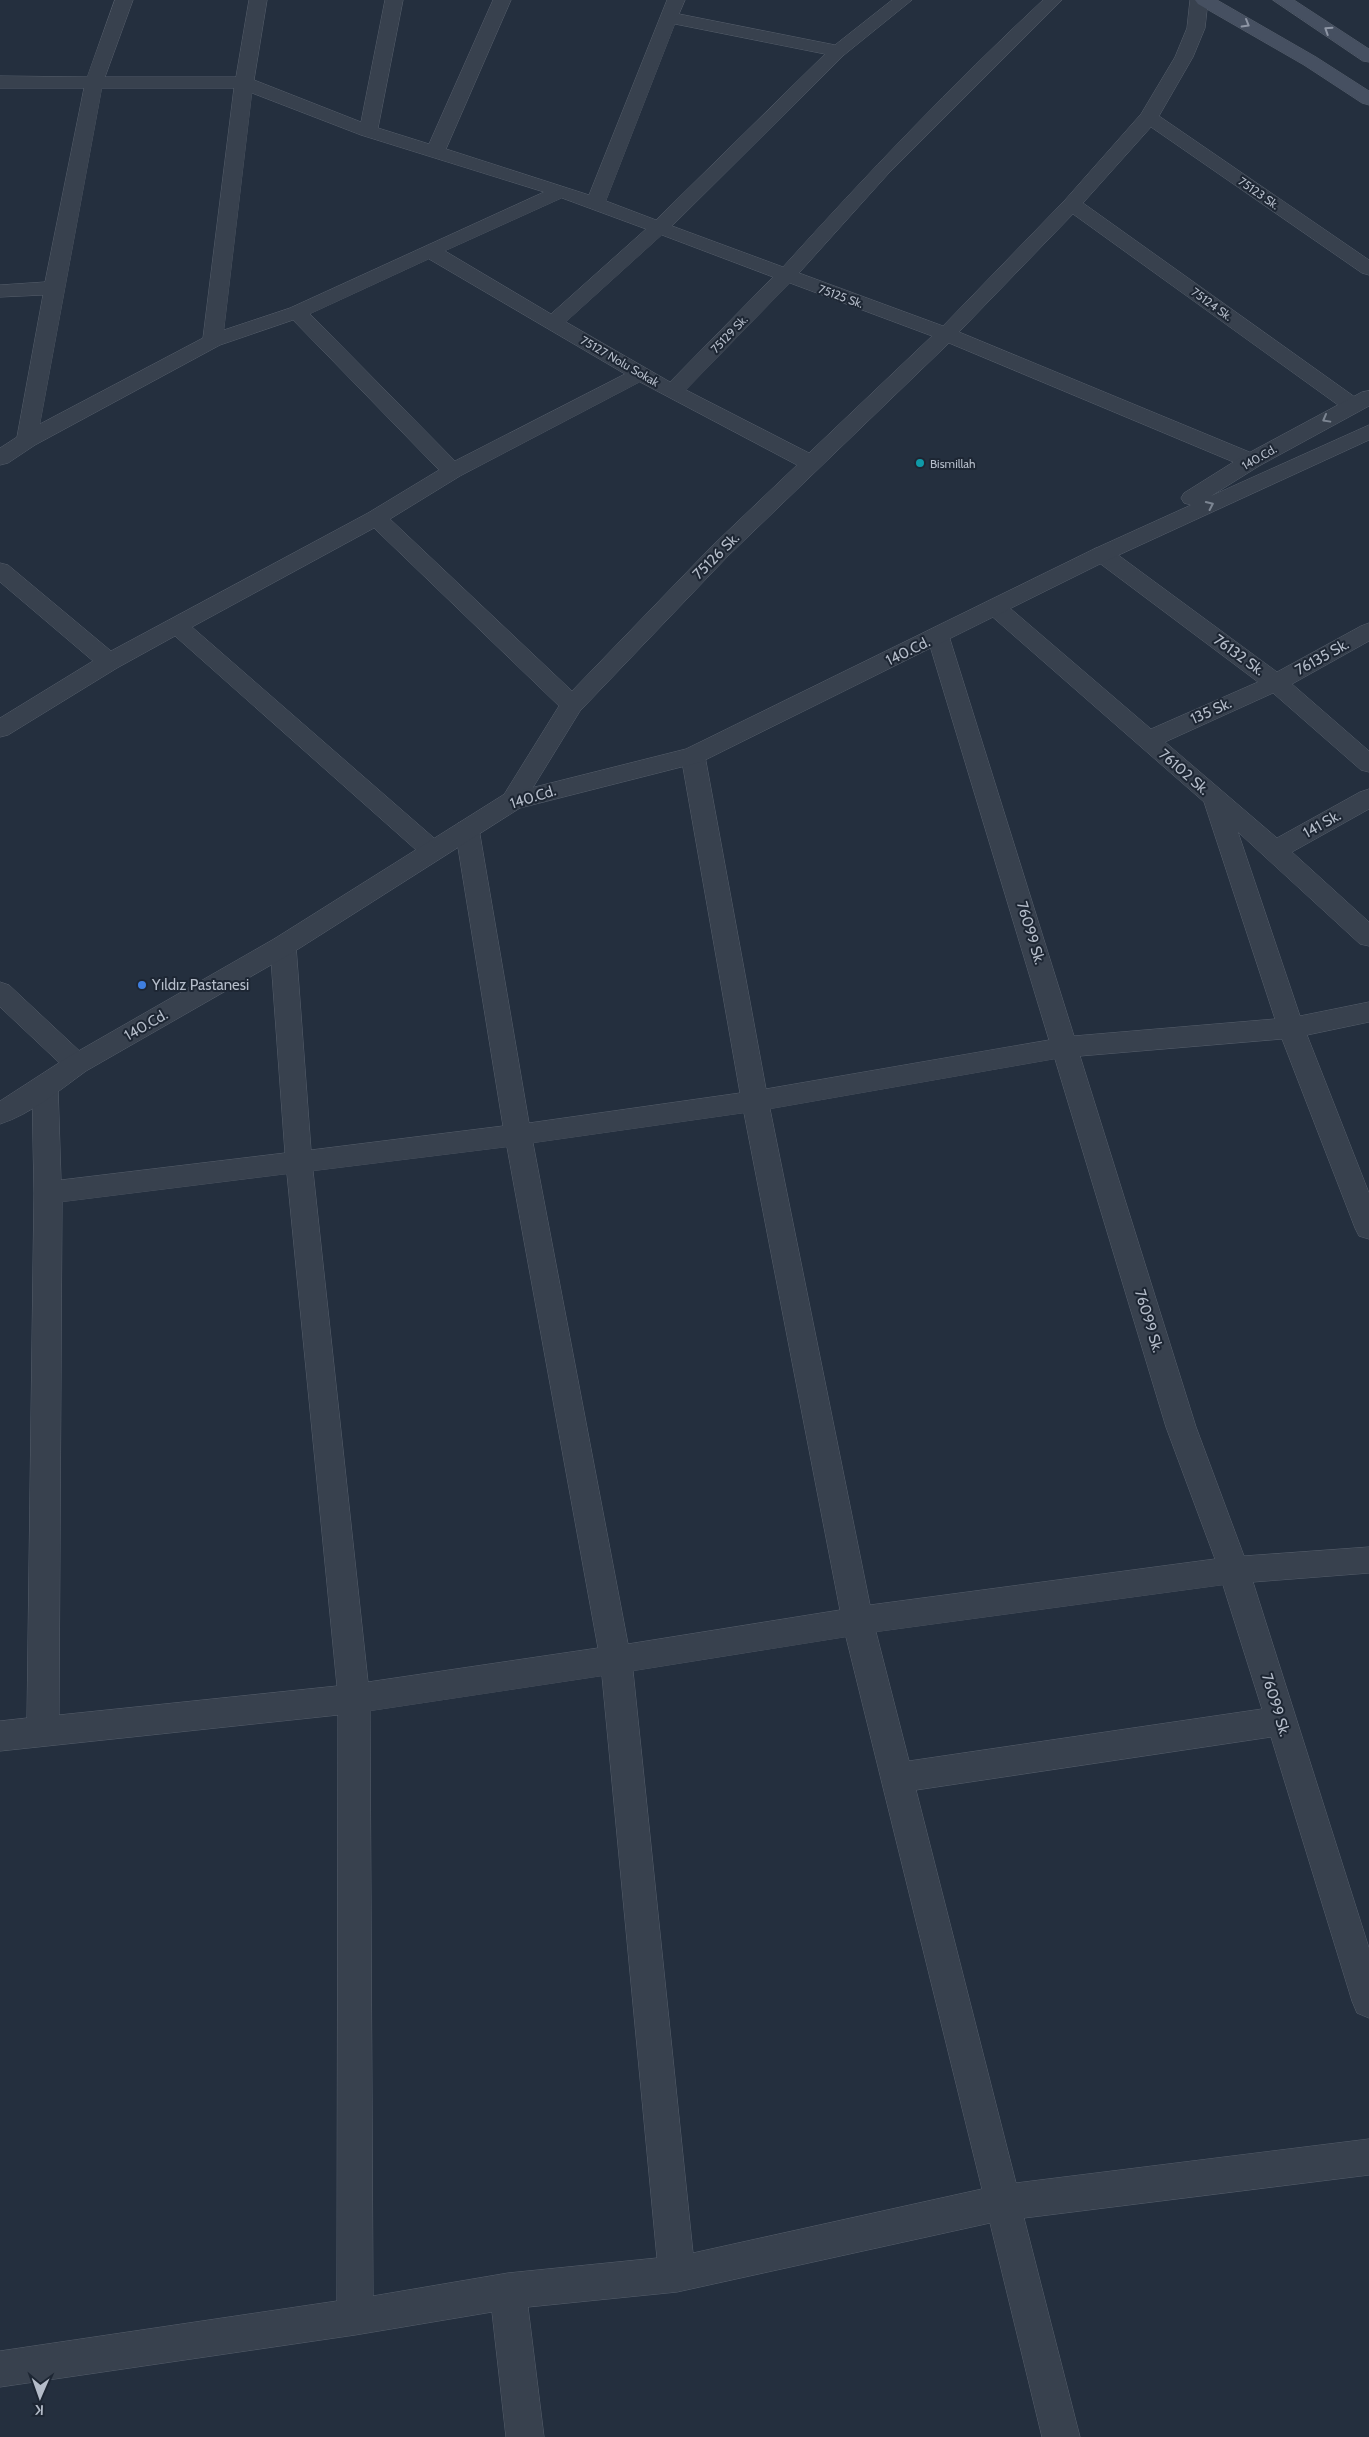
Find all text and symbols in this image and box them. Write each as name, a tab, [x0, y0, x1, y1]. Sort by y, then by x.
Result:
one-way arrow	[1241, 18, 1250, 28]
one-way arrow	[1325, 27, 1334, 37]
street label: 75123 Sk.	[1236, 173, 1282, 213]
street label: 75125 Sk.	[816, 281, 866, 311]
street label: 75124 Sk.	[1189, 284, 1235, 324]
street label: 75129 Sk.	[707, 312, 751, 356]
street label: 75127 Nolu Sokak	[578, 332, 662, 390]
one-way arrow	[1322, 413, 1331, 423]
street label: 140.Cd.	[1239, 441, 1279, 473]
place label: Bismillah	[930, 456, 976, 471]
marker: Bismillah	[914, 457, 926, 469]
one-way arrow	[1205, 501, 1214, 511]
street label: 75126 Sk.	[689, 529, 743, 583]
street label: 76132 Sk.	[1210, 631, 1268, 679]
street label: 140.Cd.	[883, 633, 933, 669]
street label: 76135 Sk.	[1292, 635, 1352, 679]
street label: 135 Sk.	[1188, 694, 1234, 728]
street label: 76102 Sk.	[1155, 745, 1213, 799]
street label: 140.Cd.	[508, 781, 558, 813]
street label: 141 Sk.	[1300, 806, 1344, 842]
street label: 76099 Sk.	[1013, 899, 1049, 967]
place label: Yıldız Pastanesi	[151, 976, 249, 994]
marker: Yıldız Pastanesi	[136, 979, 148, 991]
street label: 140.Cd.	[121, 1005, 171, 1045]
street label: 76099 Sk.	[1131, 1287, 1167, 1355]
street label: 76099 Sk.	[1258, 1671, 1294, 1739]
north arrow	[15, 2372, 65, 2422]
text: K	[35, 2401, 44, 2419]

